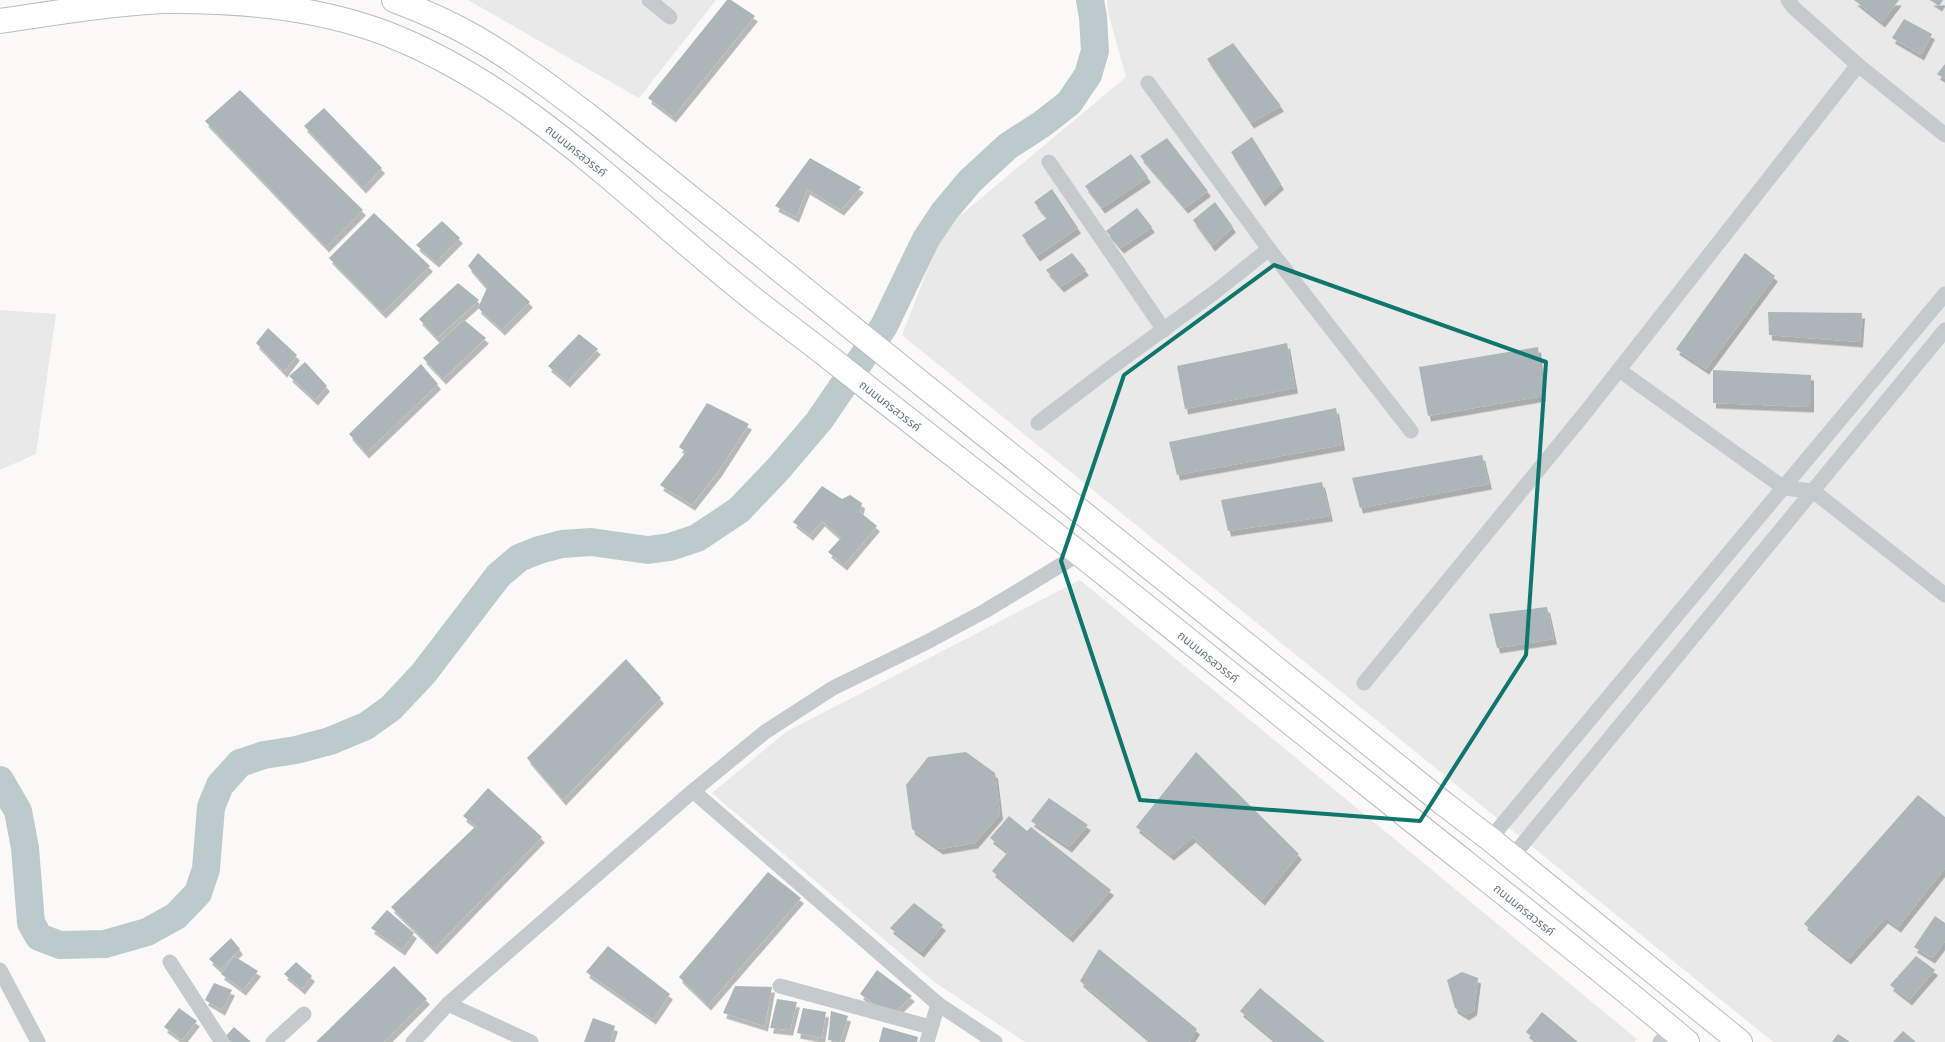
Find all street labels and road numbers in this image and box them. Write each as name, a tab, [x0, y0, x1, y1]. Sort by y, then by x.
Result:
street label: ถนนนครสวรรค์	[543, 122, 609, 180]
street label: ถนนนครสวรรค์	[856, 378, 924, 434]
street label: ถนนนครสวรรค์	[1175, 628, 1241, 686]
street label: ถนนนครสวรรค์	[1491, 881, 1557, 939]

